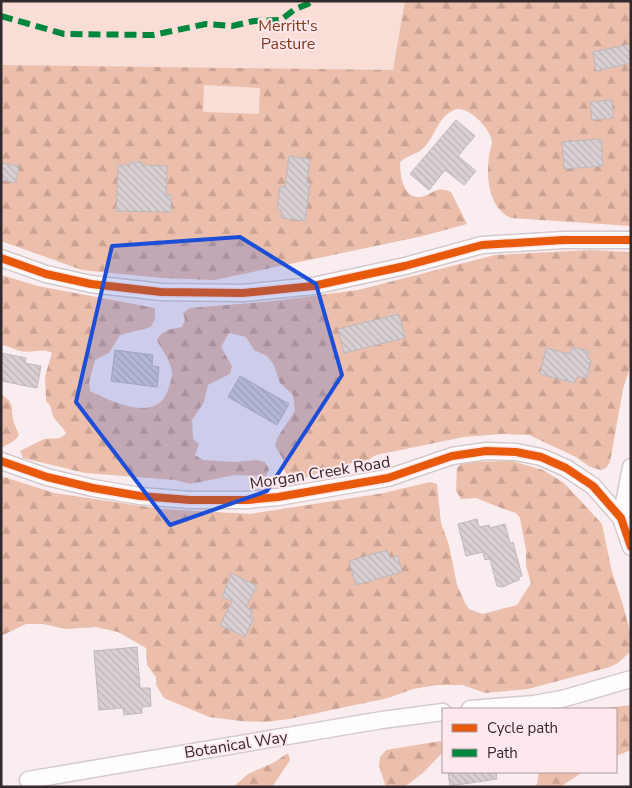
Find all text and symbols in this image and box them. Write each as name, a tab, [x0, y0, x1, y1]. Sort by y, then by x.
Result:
park label: Merritt's Pasture	[258, 15, 318, 55]
street label: Morgan Creek Road	[248, 451, 392, 495]
legend	[442, 708, 617, 773]
text: Cycle path	[487, 718, 558, 738]
street label: Botanical Way	[183, 726, 290, 764]
text: Path	[487, 743, 518, 763]

